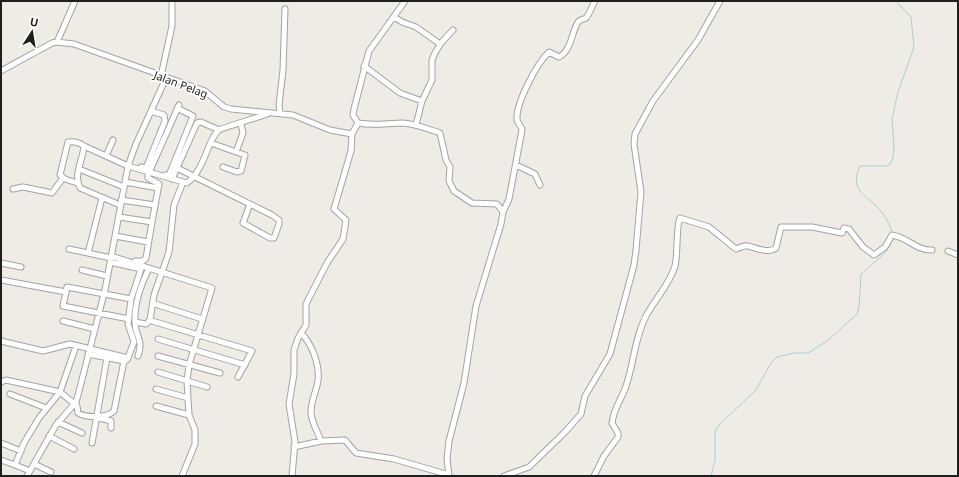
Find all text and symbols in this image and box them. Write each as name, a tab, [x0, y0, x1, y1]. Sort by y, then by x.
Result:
north arrow	[12, 12, 52, 52]
text: U	[29, 14, 40, 30]
street label: Jalan Pelag	[151, 67, 210, 101]

